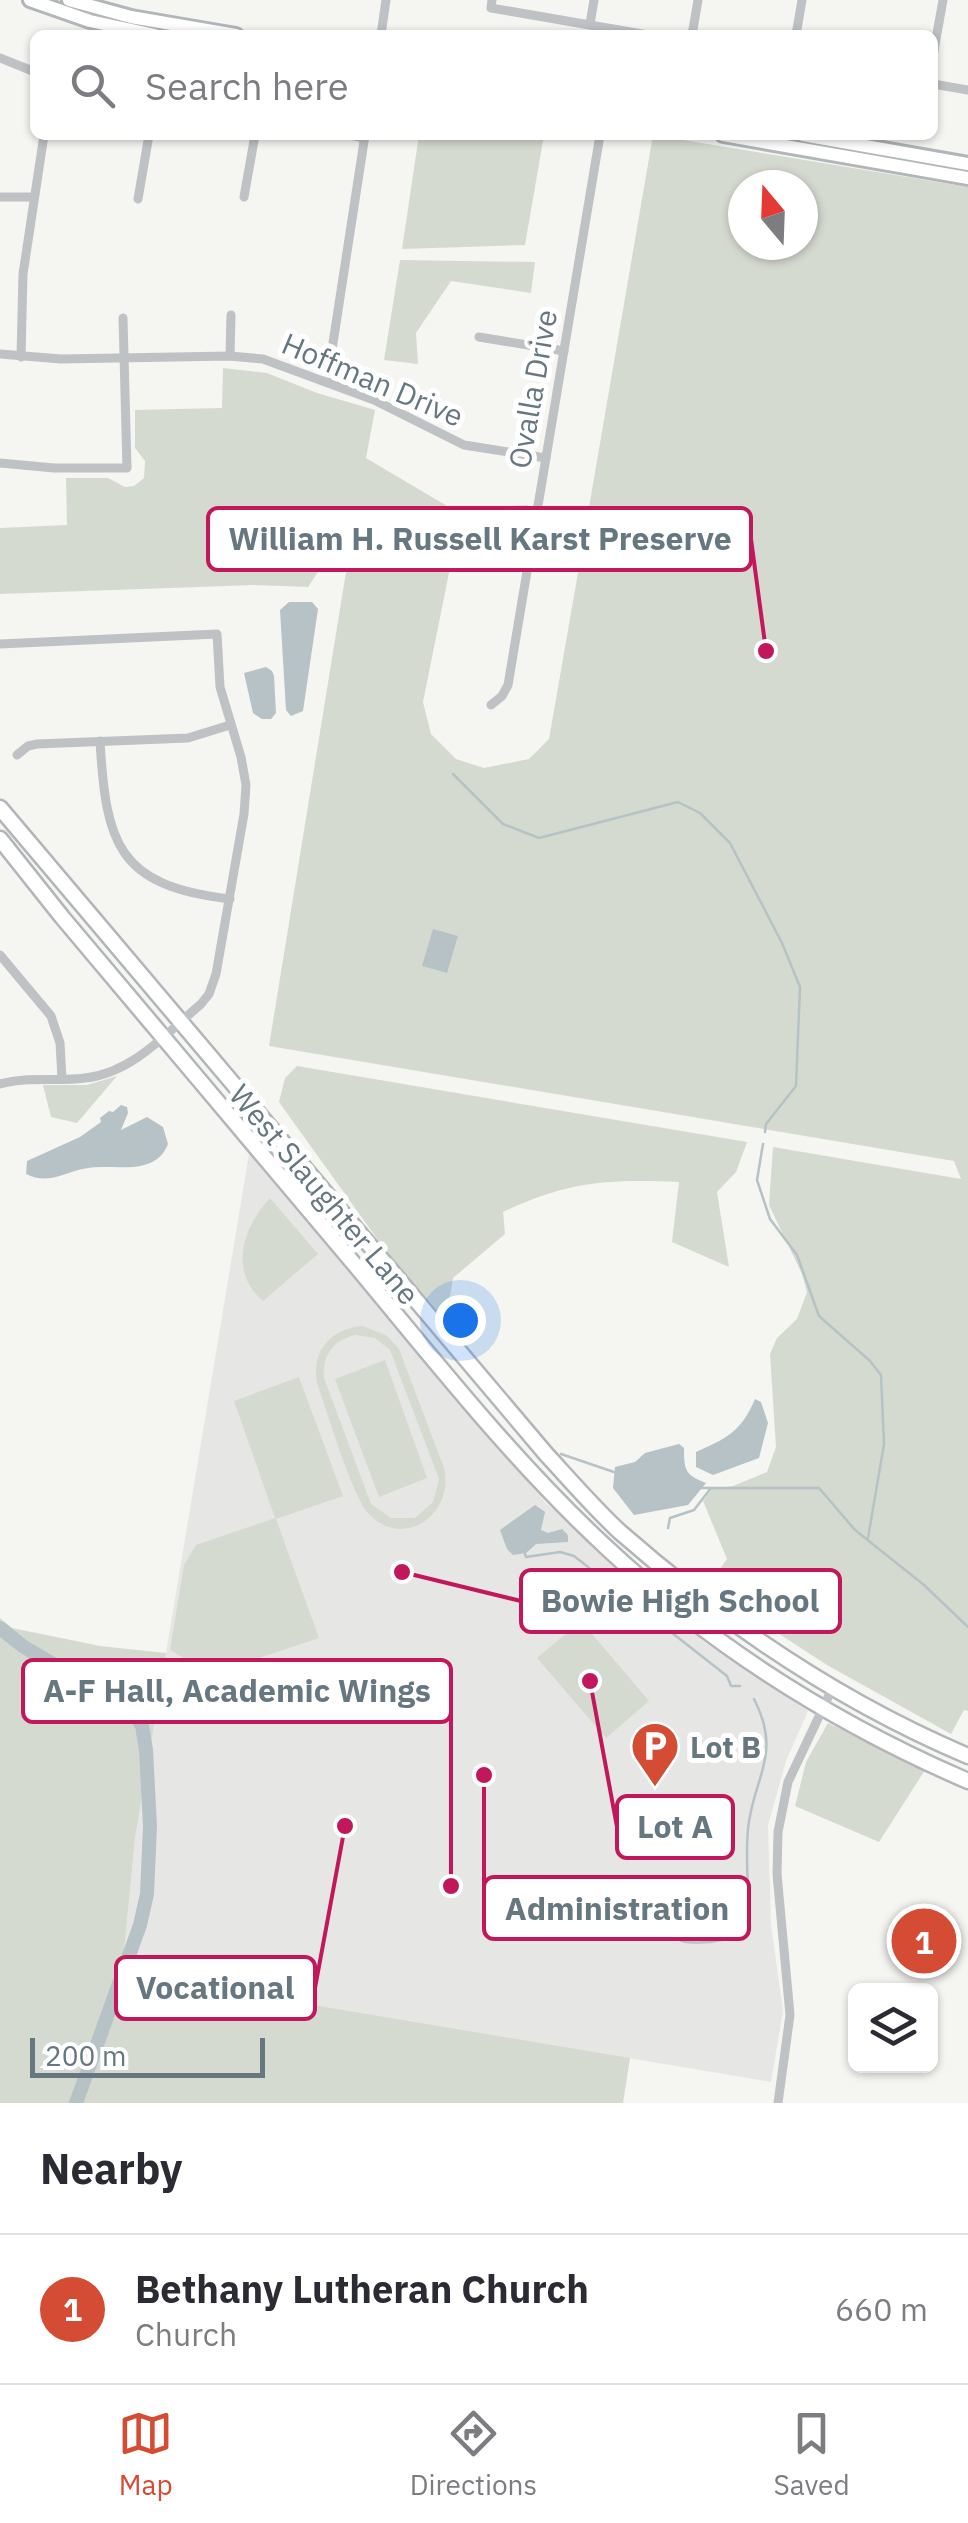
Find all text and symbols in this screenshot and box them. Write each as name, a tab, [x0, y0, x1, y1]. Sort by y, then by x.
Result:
search box	[30, 30, 938, 140]
icon: search	[65, 58, 120, 113]
text: Search here	[145, 61, 349, 110]
north arrow	[728, 170, 818, 260]
street label: Ovalla Drive	[499, 307, 565, 471]
street label: Hoffman Drive	[276, 323, 470, 435]
callout: William H. Russell Karst Preserve	[208, 508, 751, 570]
text: William H. Russell Karst Preserve	[228, 517, 732, 559]
street label: West Slaughter Lane	[221, 1076, 429, 1312]
your location	[435, 1295, 486, 1346]
callout: Bowie High School	[521, 1570, 840, 1632]
text: Bowie High School	[541, 1579, 820, 1621]
callout: A-F Hall, Academic Wings	[23, 1660, 451, 1722]
text: A-F Hall, Academic Wings	[43, 1669, 431, 1711]
parking icon: Lot B	[629, 1720, 681, 1788]
place label: Lot B	[690, 1727, 761, 1766]
callout: Lot A	[617, 1796, 733, 1858]
text: Lot A	[637, 1805, 713, 1847]
callout: Administration	[484, 1877, 749, 1939]
text: Administration	[505, 1887, 729, 1929]
pin: 1	[892, 1904, 956, 1978]
callout: Vocational	[116, 1957, 315, 2019]
text: Vocational	[136, 1966, 295, 2008]
map controls	[848, 1983, 938, 2073]
button: layers	[848, 1983, 938, 2073]
scale bar	[30, 2033, 265, 2078]
text: 200 m	[45, 2037, 126, 2074]
text: Nearby	[40, 2141, 182, 2196]
text: Bethany Lutheran Church	[135, 2264, 589, 2313]
text: 1	[63, 2288, 82, 2330]
text: 660 m	[835, 2288, 928, 2330]
text: Church	[135, 2313, 237, 2355]
tab: Map	[118, 2406, 173, 2503]
tab: Directions	[410, 2406, 537, 2503]
tab: Saved	[774, 2406, 850, 2503]

